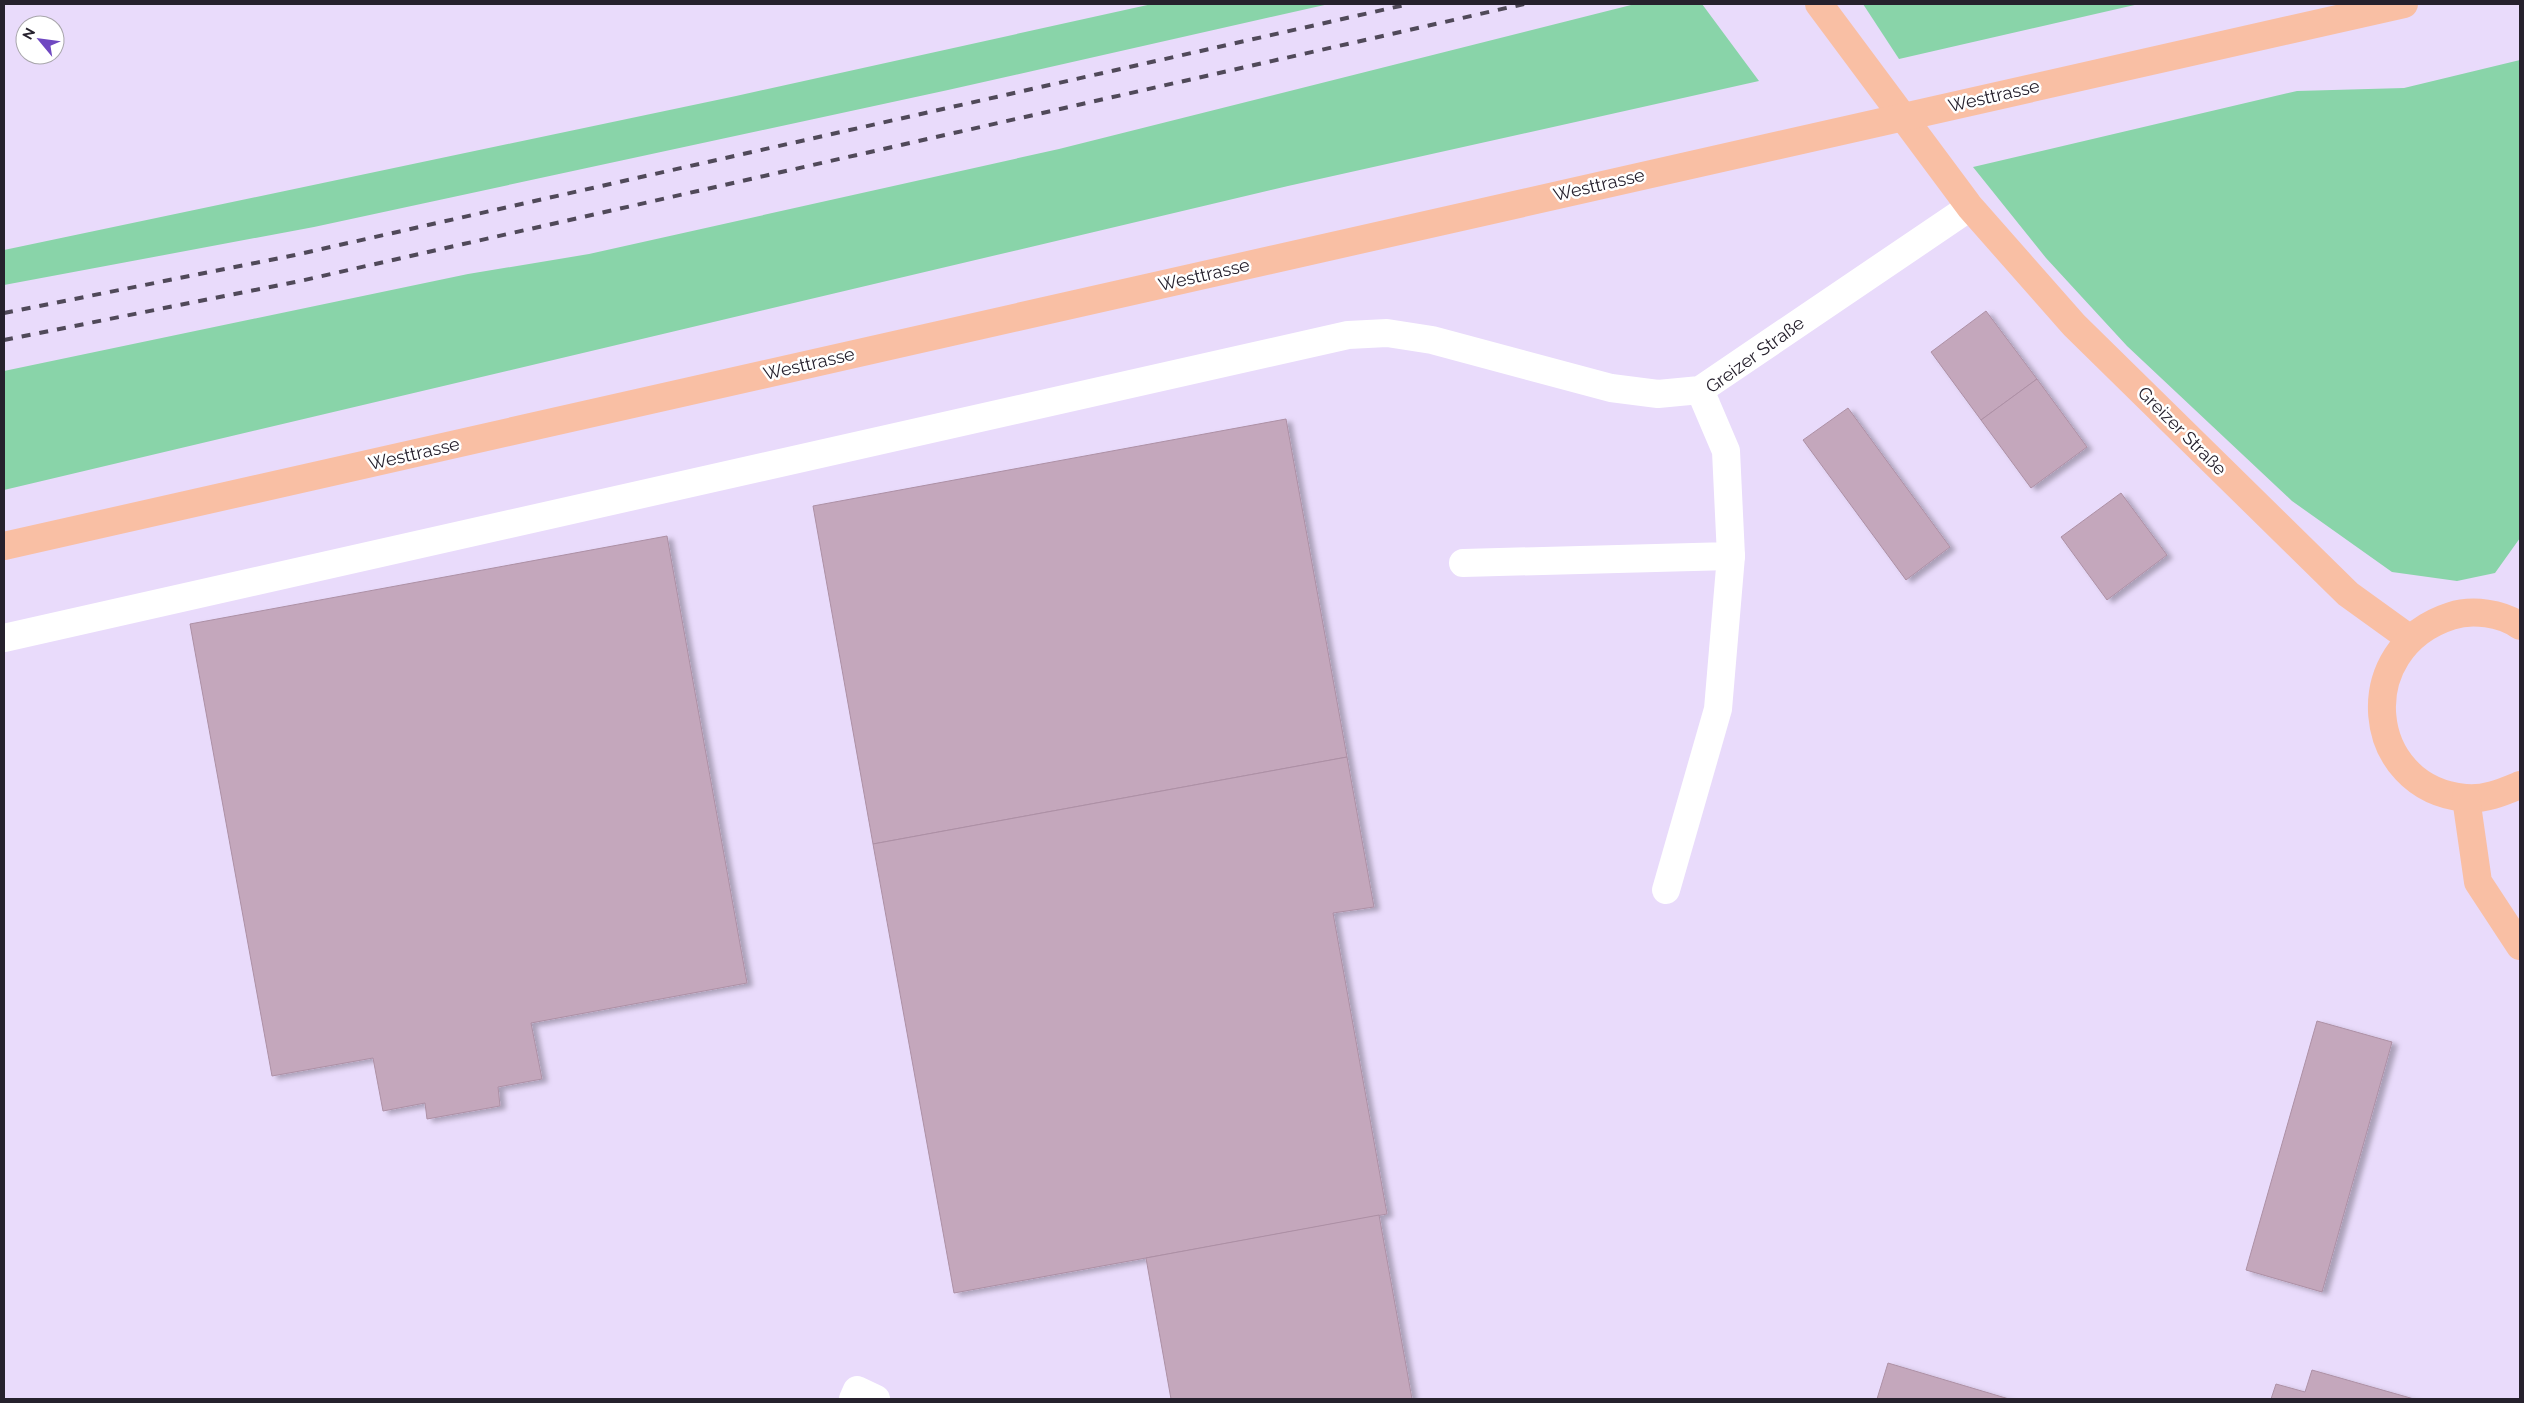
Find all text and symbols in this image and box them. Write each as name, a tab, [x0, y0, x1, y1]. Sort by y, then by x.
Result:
north arrow	[15, 15, 65, 65]
text: N	[19, 25, 38, 42]
street label: Westtrasse	[1946, 75, 2042, 116]
street label: Westtrasse	[1551, 164, 1647, 205]
street label: Westtrasse	[1156, 254, 1252, 295]
street label: Greizer Straße	[1701, 312, 1808, 397]
street label: Westtrasse	[761, 343, 857, 384]
street label: Greizer Straße	[2134, 382, 2231, 480]
street label: Westtrasse	[366, 433, 462, 474]

